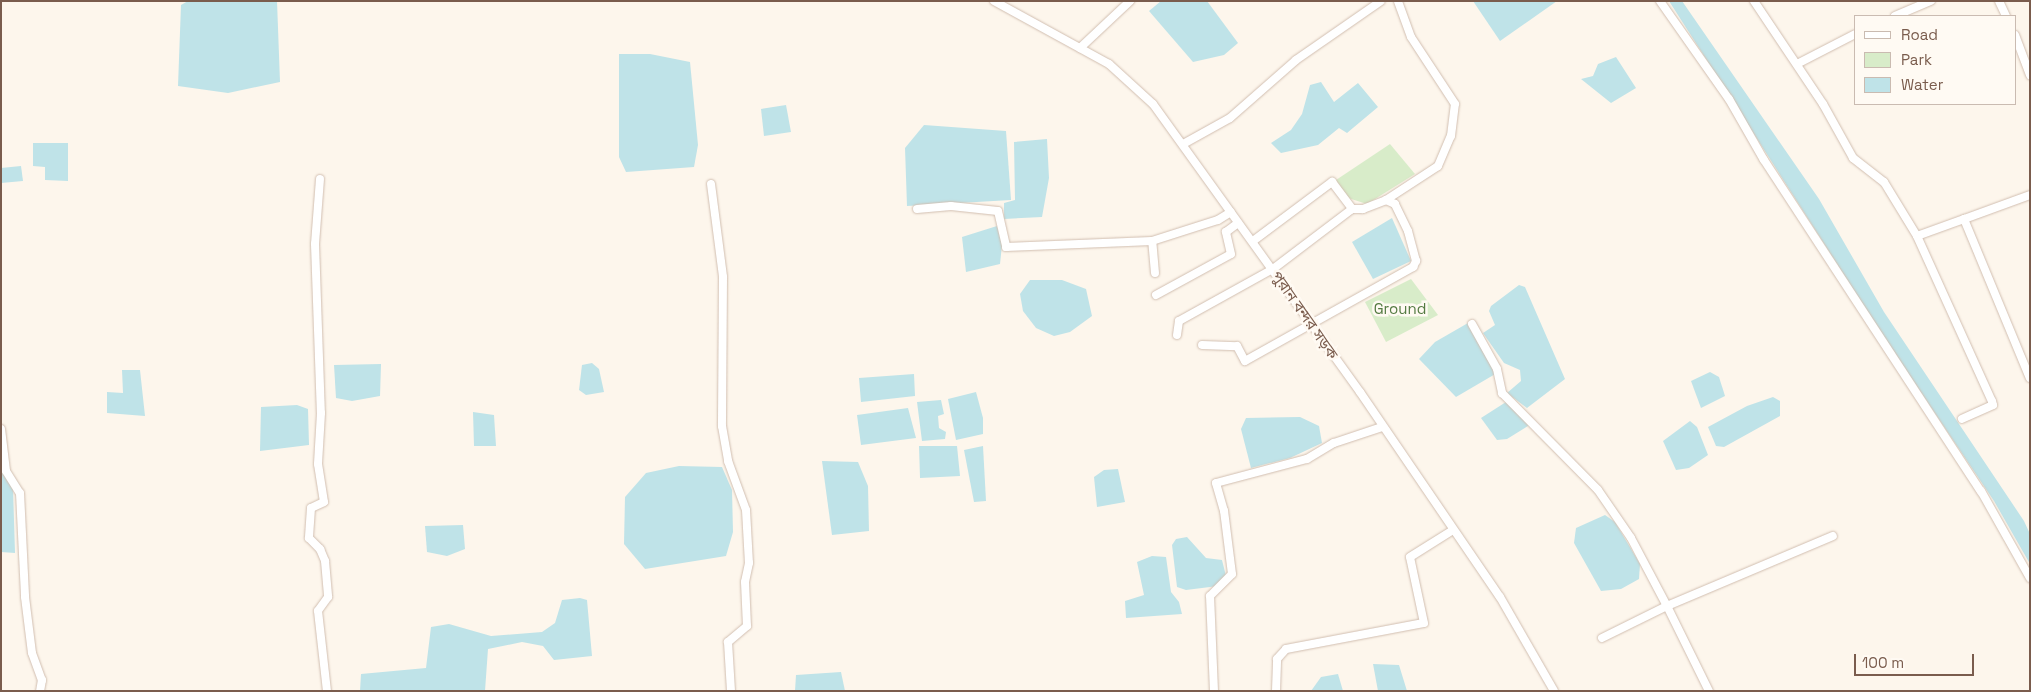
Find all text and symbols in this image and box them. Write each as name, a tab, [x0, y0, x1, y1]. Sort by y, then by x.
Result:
legend	[1854, 15, 2016, 105]
text: Road	[1901, 25, 1938, 44]
text: Park	[1901, 50, 1932, 69]
text: Water	[1901, 75, 1943, 94]
street label: পুরান বন্দর সড়ক	[1268, 268, 1342, 362]
park label: Ground	[1374, 300, 1426, 318]
scale bar	[1856, 644, 1976, 676]
text: 100 m	[1862, 653, 1904, 672]

